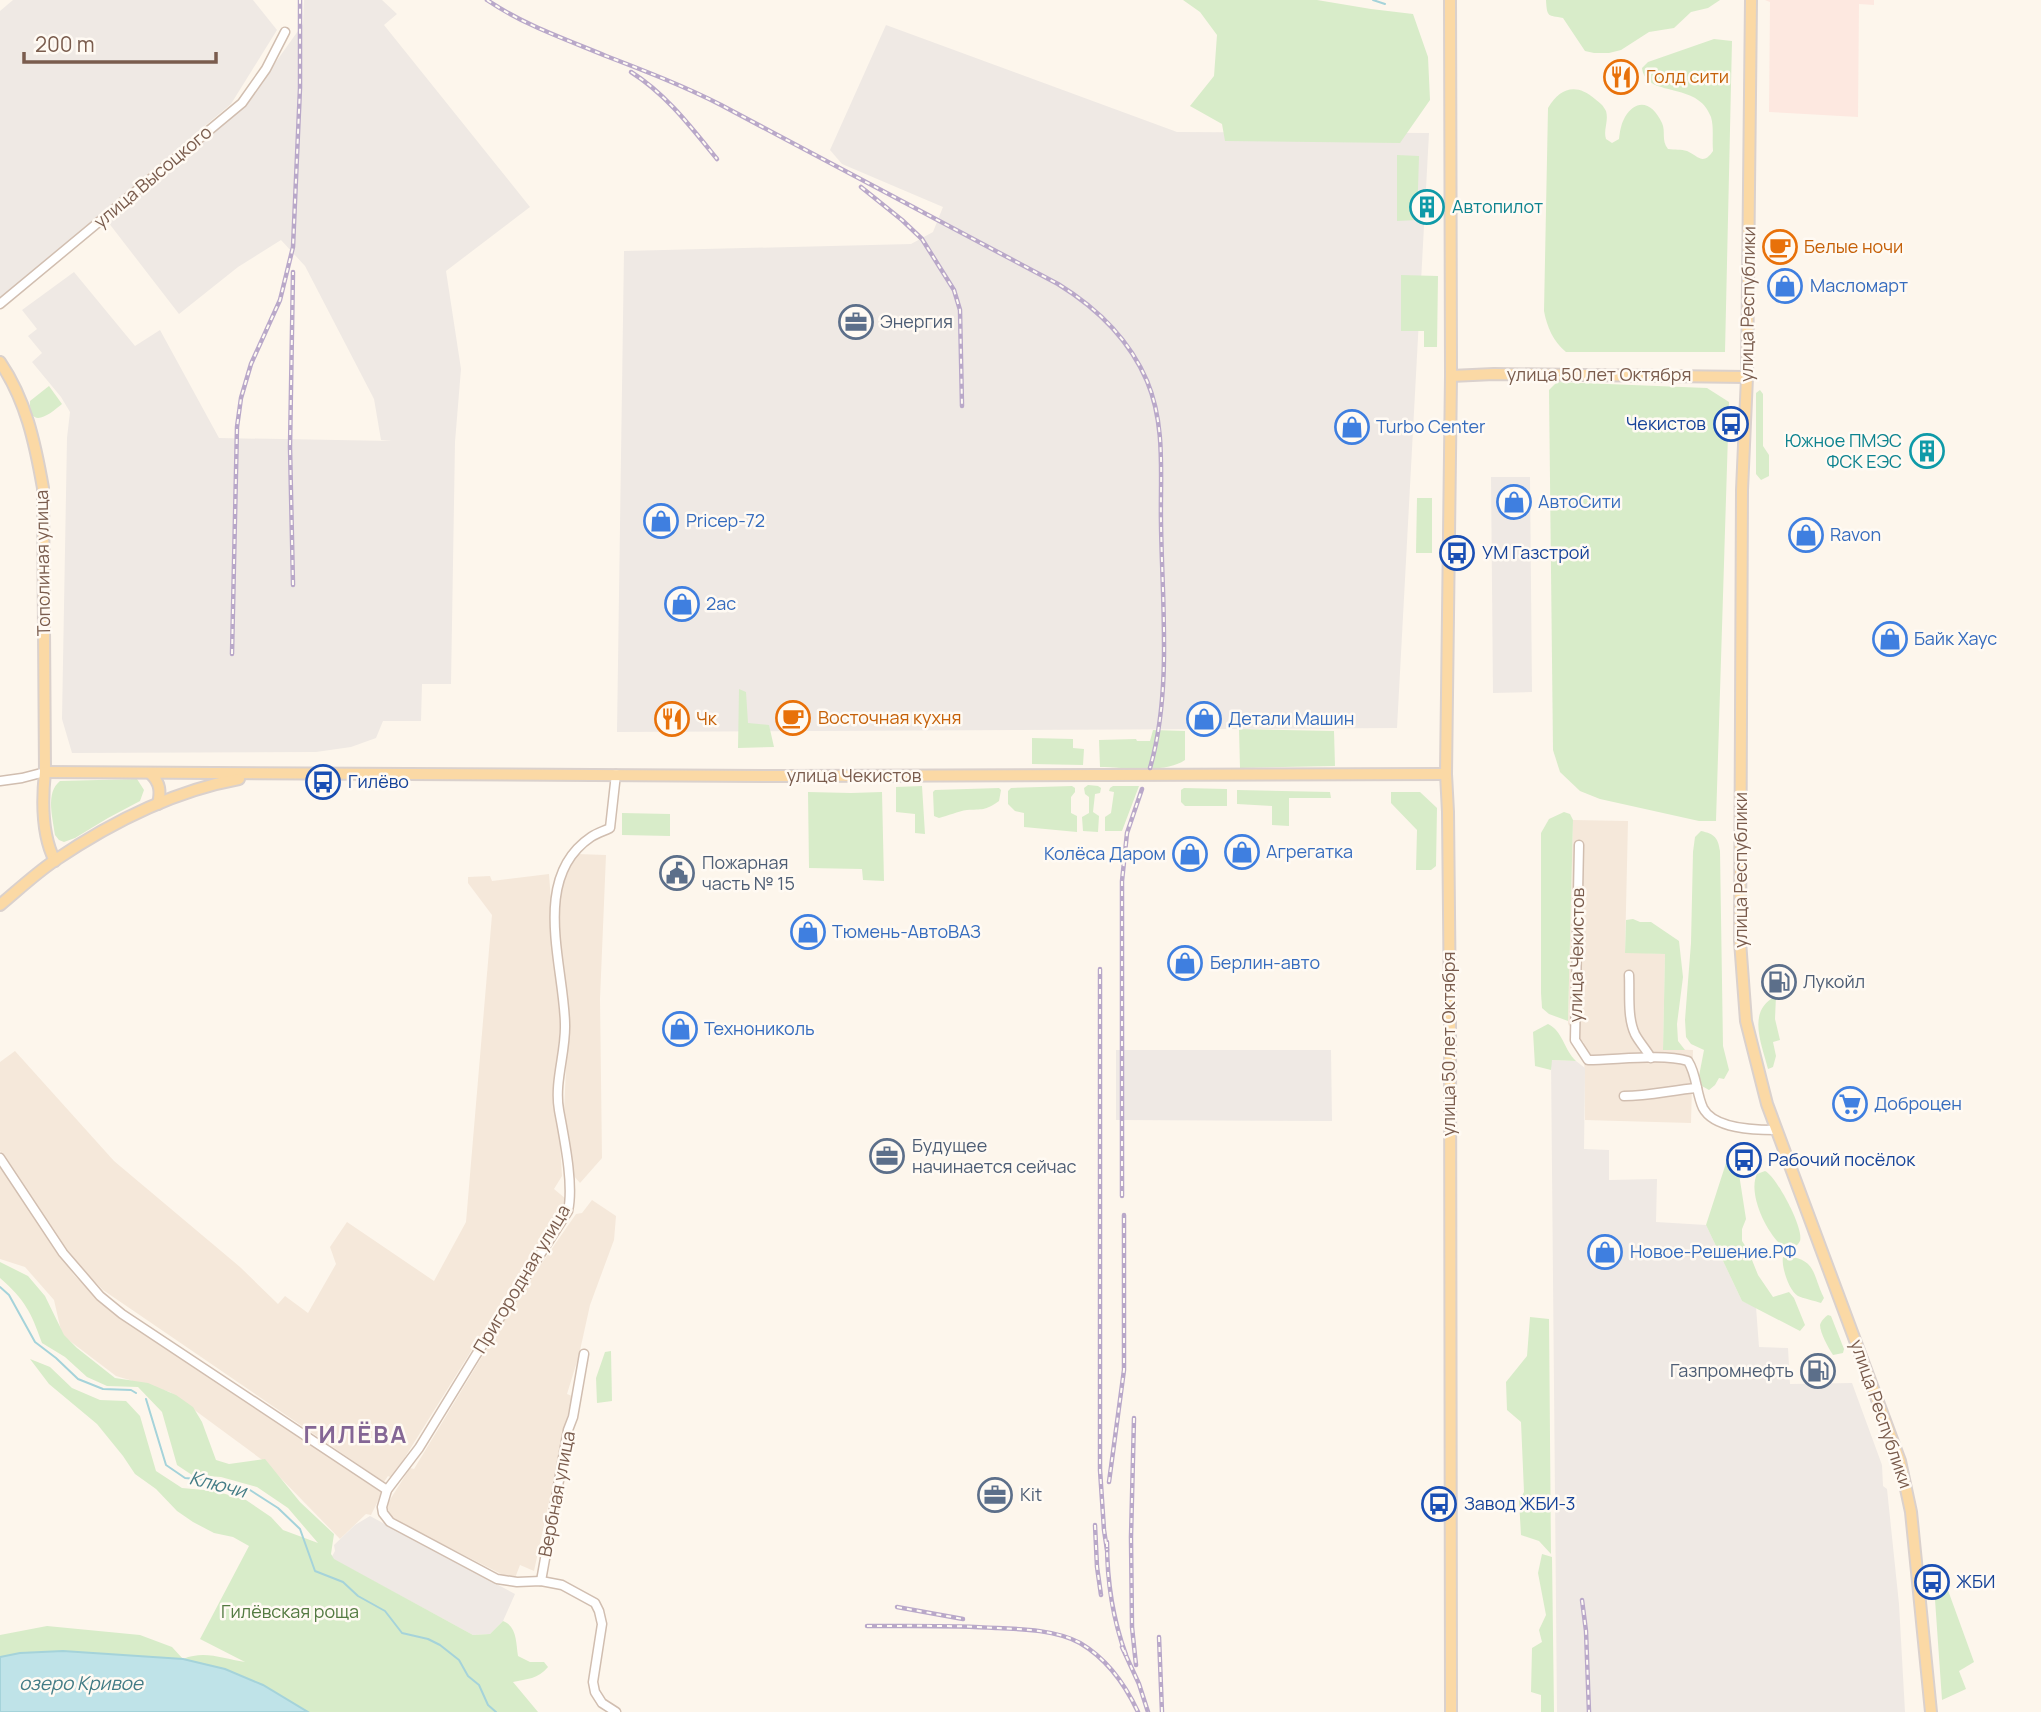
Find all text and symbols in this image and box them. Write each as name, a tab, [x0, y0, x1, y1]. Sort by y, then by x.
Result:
scale bar	[24, 21, 217, 65]
text: 200 m	[35, 30, 95, 58]
restaurant icon: Голд сити	[1602, 58, 1640, 96]
place label: Голд сити	[1646, 64, 1729, 88]
street label: улица Высоцкого	[88, 120, 216, 233]
building icon: Автопилот	[1408, 188, 1446, 226]
place label: Автопилот	[1452, 194, 1543, 218]
street label: улица Республики	[1734, 226, 1760, 382]
cafe icon: Белые ночи	[1761, 228, 1799, 266]
place label: Белые ночи	[1804, 234, 1903, 258]
shop icon: Масломарт	[1766, 267, 1804, 305]
place label: Масломарт	[1810, 273, 1908, 297]
office icon: Энергия	[837, 303, 875, 341]
place label: Энергия	[880, 309, 953, 333]
street label: улица 50 лет Октября	[1507, 362, 1691, 386]
bus stop icon: Чекистов	[1712, 405, 1750, 443]
shop icon: Turbo Center	[1333, 408, 1371, 446]
place label: Чекистов	[1626, 411, 1706, 435]
place label: Turbo Center	[1376, 414, 1486, 438]
place label: Южное ПМЭС ФСК ЕЭС	[1785, 428, 1902, 473]
building icon: Южное ПМЭС ФСК ЕЭС	[1908, 432, 1946, 470]
shop icon: АвтоСити	[1495, 483, 1533, 521]
place label: АвтоСити	[1538, 489, 1621, 513]
street label: Тополиная улица	[29, 490, 55, 636]
shop icon: Pricep-72	[642, 502, 680, 540]
place label: Pricep-72	[686, 508, 765, 532]
shop icon: Ravon	[1787, 516, 1825, 554]
place label: Ravon	[1830, 522, 1881, 546]
bus stop icon: УМ Газстрой	[1438, 534, 1476, 572]
place label: УМ Газстрой	[1482, 540, 1590, 564]
shop icon: 2ас	[663, 585, 701, 623]
place label: 2ас	[706, 591, 736, 615]
shop icon: Байк Хаус	[1871, 620, 1909, 658]
place label: Байк Хаус	[1914, 626, 1997, 650]
cafe icon: Восточная кухня	[774, 699, 812, 737]
restaurant icon: Чк	[653, 700, 691, 738]
shop icon: Детали Машин	[1185, 700, 1223, 738]
place label: Восточная кухня	[818, 705, 961, 729]
place label: Чк	[696, 706, 718, 730]
place label: Детали Машин	[1228, 706, 1354, 730]
bus stop icon: Гилёво	[304, 763, 342, 801]
street label: улица Чекистов	[787, 763, 922, 787]
place label: Гилёво	[348, 769, 409, 793]
street label: улица Республики	[1728, 792, 1752, 948]
shop icon: Агрегатка	[1223, 833, 1261, 871]
shop icon: Колёса Даром	[1171, 835, 1209, 873]
place label: Агрегатка	[1266, 839, 1353, 863]
place label: Колёса Даром	[1044, 841, 1166, 865]
place label: Пожарная часть № 15	[702, 850, 795, 895]
public building icon: Пожарная часть № 15	[658, 854, 696, 892]
street label: улица Чекистов	[1563, 887, 1589, 1023]
shop icon: Тюмень-АвтоВАЗ	[789, 913, 827, 951]
place label: Тюмень-АвтоВАЗ	[832, 919, 981, 943]
shop icon: Берлин-авто	[1166, 944, 1204, 982]
place label: Берлин-авто	[1210, 950, 1320, 974]
street label: улица 50 лет Октября	[1436, 952, 1460, 1136]
fuel station icon: Лукойл	[1760, 963, 1798, 1001]
place label: Лукойл	[1803, 969, 1865, 993]
shop icon: Технониколь	[661, 1010, 699, 1048]
place label: Технониколь	[704, 1016, 815, 1040]
supermarket icon: Доброцен	[1831, 1085, 1869, 1123]
place label: Доброцен	[1874, 1091, 1962, 1115]
place label: Будущее начинается сейчас	[912, 1133, 1077, 1178]
office icon: Будущее начинается сейчас	[868, 1137, 906, 1175]
bus stop icon: Рабочий посёлок	[1725, 1141, 1763, 1179]
place label: Рабочий посёлок	[1768, 1147, 1916, 1171]
street label: Пригородная улица	[467, 1200, 575, 1357]
shop icon: Новое-Решение.РФ	[1586, 1233, 1624, 1271]
place label: Новое-Решение.РФ	[1630, 1239, 1796, 1263]
street label: улица Республики	[1845, 1336, 1919, 1491]
fuel station icon: Газпромнефть	[1799, 1352, 1837, 1390]
place label: Газпромнефть	[1670, 1358, 1794, 1382]
district label: ГИЛЁВА	[304, 1417, 408, 1450]
street label: Вербная улица	[532, 1429, 580, 1559]
water label: Ключи	[187, 1464, 251, 1504]
office icon: Kit	[976, 1476, 1014, 1514]
place label: Kit	[1020, 1482, 1042, 1506]
bus stop icon: Завод ЖБИ-3	[1420, 1485, 1458, 1523]
place label: Завод ЖБИ-3	[1464, 1491, 1575, 1515]
bus stop icon: ЖБИ	[1913, 1563, 1951, 1601]
place label: ЖБИ	[1956, 1569, 1995, 1593]
park label: Гилёвская роща	[221, 1599, 359, 1623]
water label: озеро Кривое	[19, 1670, 145, 1696]

